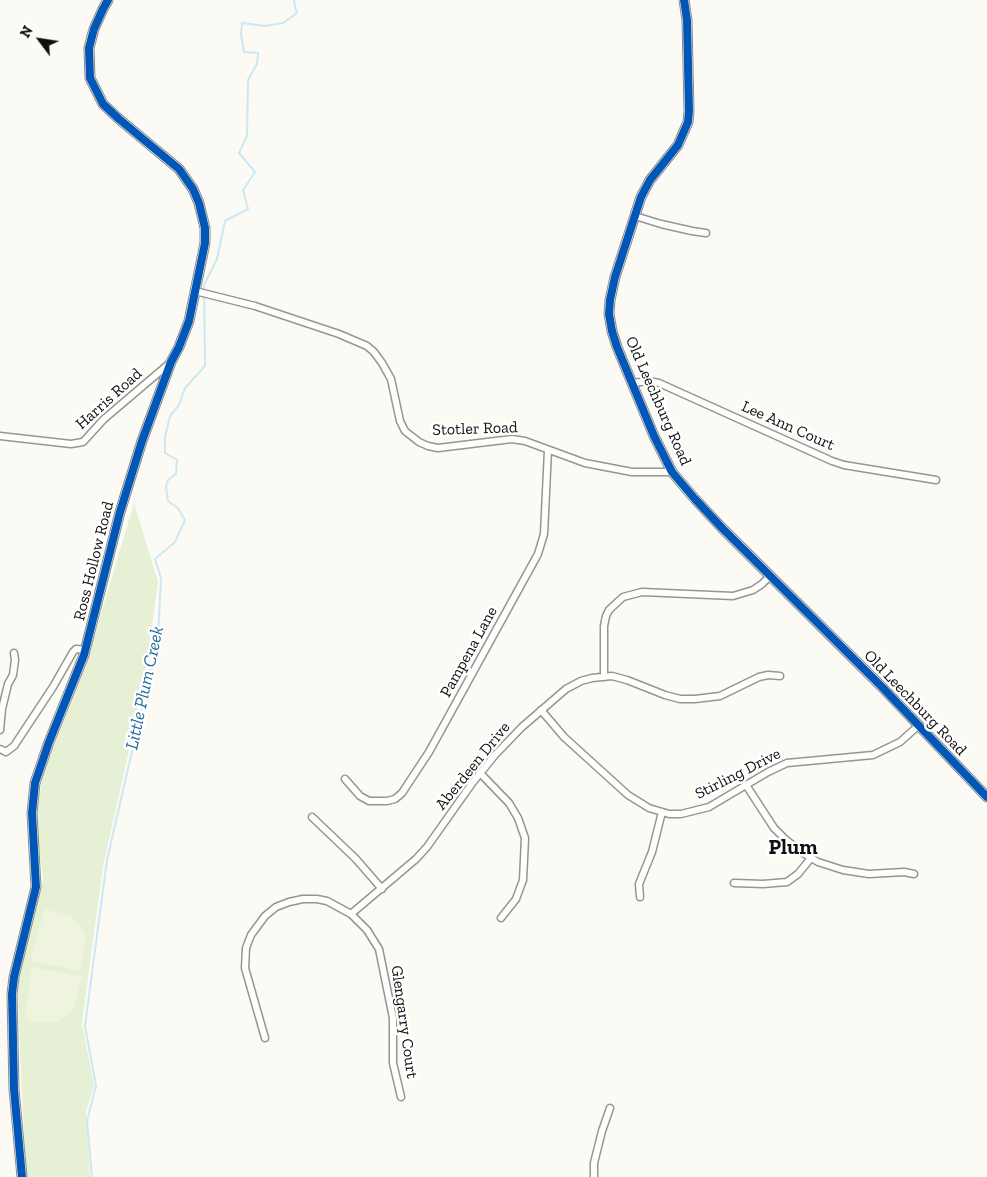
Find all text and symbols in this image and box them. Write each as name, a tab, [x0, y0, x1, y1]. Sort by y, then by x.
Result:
north arrow	[15, 15, 65, 65]
text: N	[17, 23, 37, 41]
street label: Old Leechburg Road	[621, 333, 695, 469]
street label: Harris Road	[72, 364, 146, 434]
street label: Lee Ann Court	[738, 397, 838, 455]
street label: Stotler Road	[432, 418, 518, 440]
street label: Ross Hollow Road	[70, 499, 118, 623]
street label: Pampena Lane	[436, 603, 502, 701]
water label: Little Plum Creek	[121, 624, 169, 752]
street label: Old Leechburg Road	[860, 646, 970, 760]
street label: Aberdeen Drive	[432, 718, 514, 814]
street label: Stirling Drive	[692, 744, 784, 804]
district label: Plum	[768, 835, 818, 861]
street label: Glengarry Court	[387, 964, 421, 1080]

